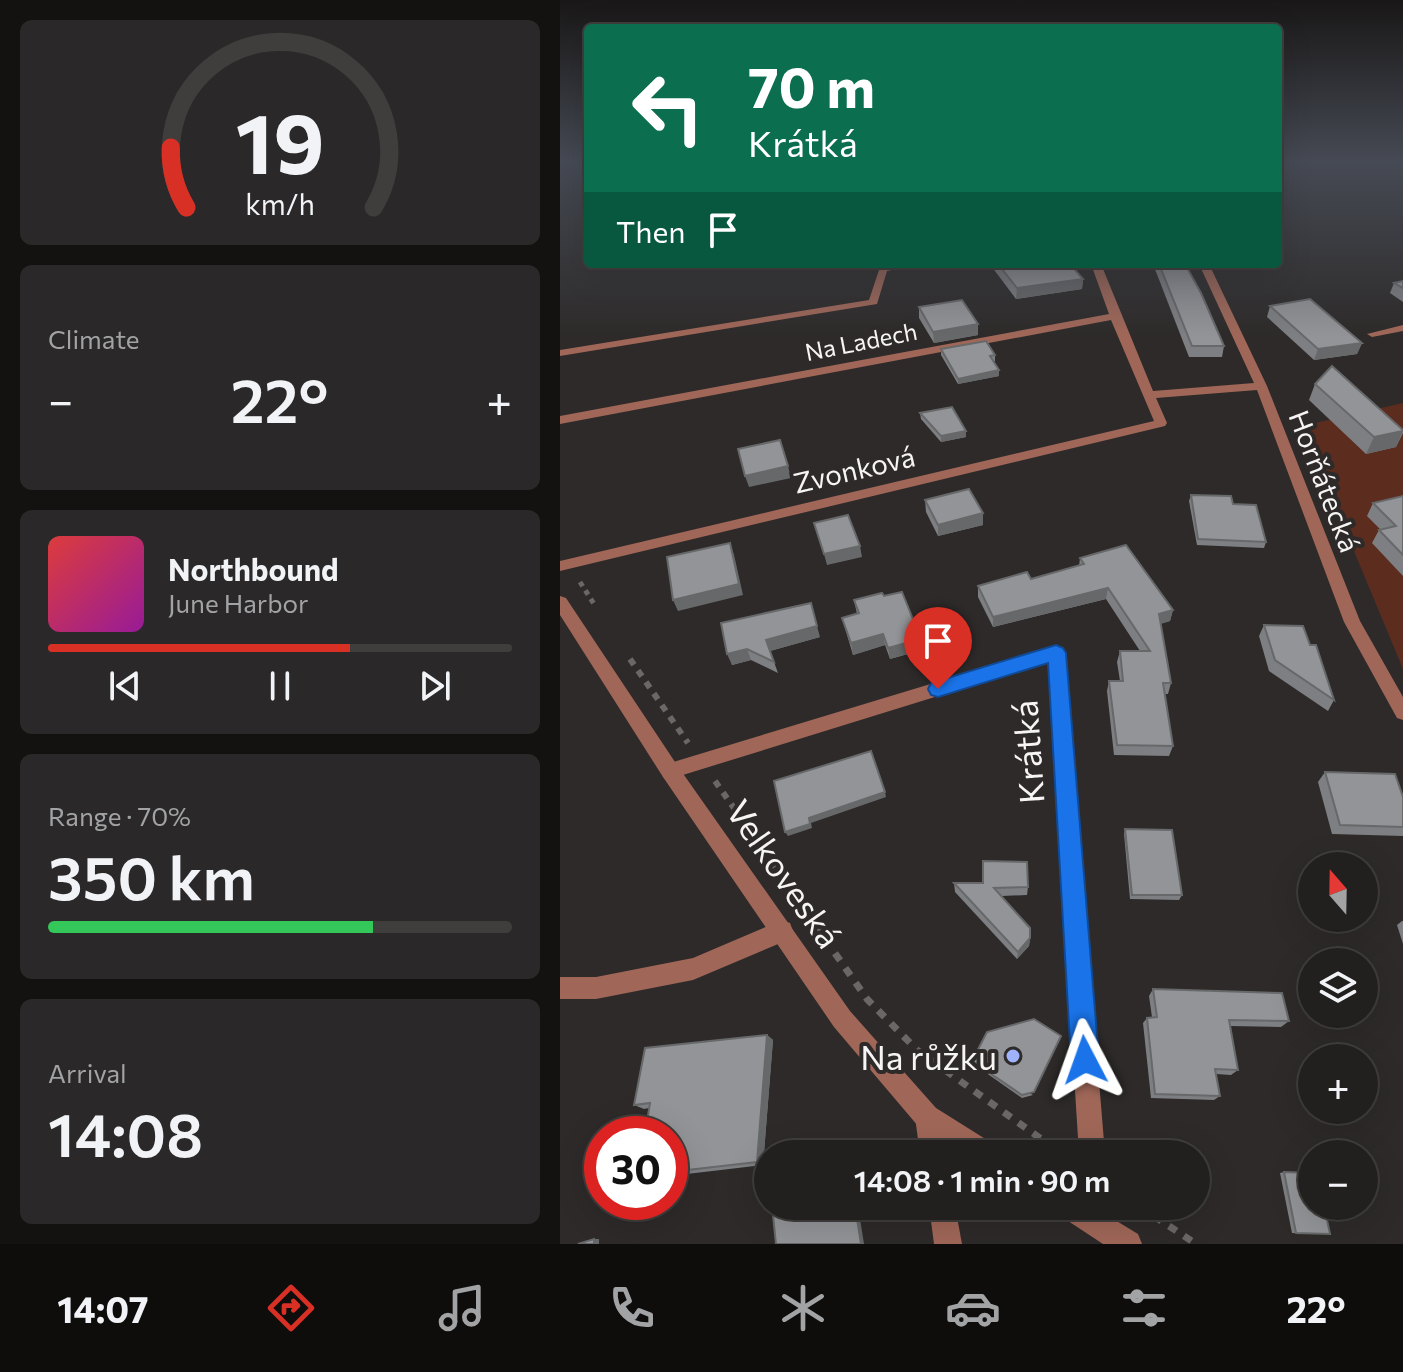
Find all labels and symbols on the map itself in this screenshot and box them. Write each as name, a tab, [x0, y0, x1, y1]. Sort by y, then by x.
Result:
street label: Na Ladech	[802, 316, 920, 366]
street label: Horňátecká	[1282, 405, 1368, 557]
street label: Zvonková	[790, 439, 918, 499]
pin	[904, 607, 972, 689]
street label: Krátká	[1002, 699, 1052, 805]
street label: Velkoveská	[719, 791, 851, 955]
north arrow	[1298, 852, 1378, 932]
position arrow	[1043, 1018, 1127, 1102]
place label: Na růžku	[860, 1035, 997, 1077]
marker: Na růžku	[1004, 1047, 1022, 1065]
speed limit sign: 30	[584, 1116, 688, 1220]

